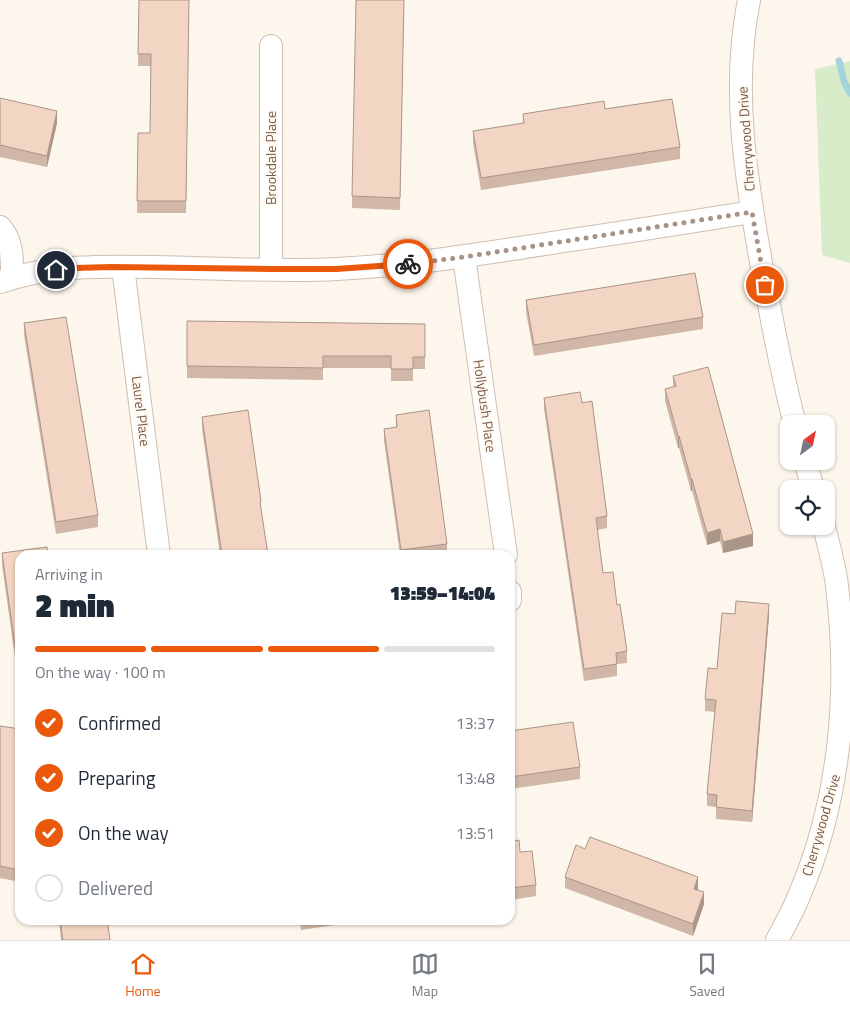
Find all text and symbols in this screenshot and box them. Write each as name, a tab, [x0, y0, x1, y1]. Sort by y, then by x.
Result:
street label: Cherrywood Drive	[731, 86, 760, 192]
street label: Brookdale Place	[260, 111, 281, 205]
courier	[383, 239, 433, 289]
pin	[35, 249, 77, 291]
icon: bike	[394, 250, 422, 278]
icon: home	[42, 256, 70, 284]
pin	[744, 264, 786, 306]
icon: bag	[751, 271, 779, 299]
street label: Hollybush Place	[469, 358, 502, 454]
street label: Laurel Place	[127, 374, 156, 447]
north arrow	[780, 415, 835, 470]
map controls	[780, 415, 835, 535]
button: locate	[780, 480, 835, 535]
text: Arriving in	[35, 562, 103, 586]
text: 13:59–14:04	[390, 578, 495, 607]
text: 2 min	[35, 581, 115, 629]
text: On the way · 100 m	[35, 660, 166, 684]
text: Confirmed	[78, 708, 161, 737]
icon: check	[35, 709, 63, 737]
text: 13:37	[456, 711, 495, 735]
text: Preparing	[78, 763, 155, 792]
icon: check	[35, 764, 63, 792]
text: 13:48	[456, 766, 495, 790]
street label: Cherrywood Drive	[796, 771, 845, 878]
text: On the way	[78, 818, 169, 847]
icon: check	[35, 819, 63, 847]
text: 13:51	[456, 821, 495, 845]
text: Delivered	[78, 873, 153, 902]
tab: Home	[125, 950, 161, 1001]
tab: Map	[411, 950, 439, 1001]
tab: Saved	[689, 950, 725, 1001]

